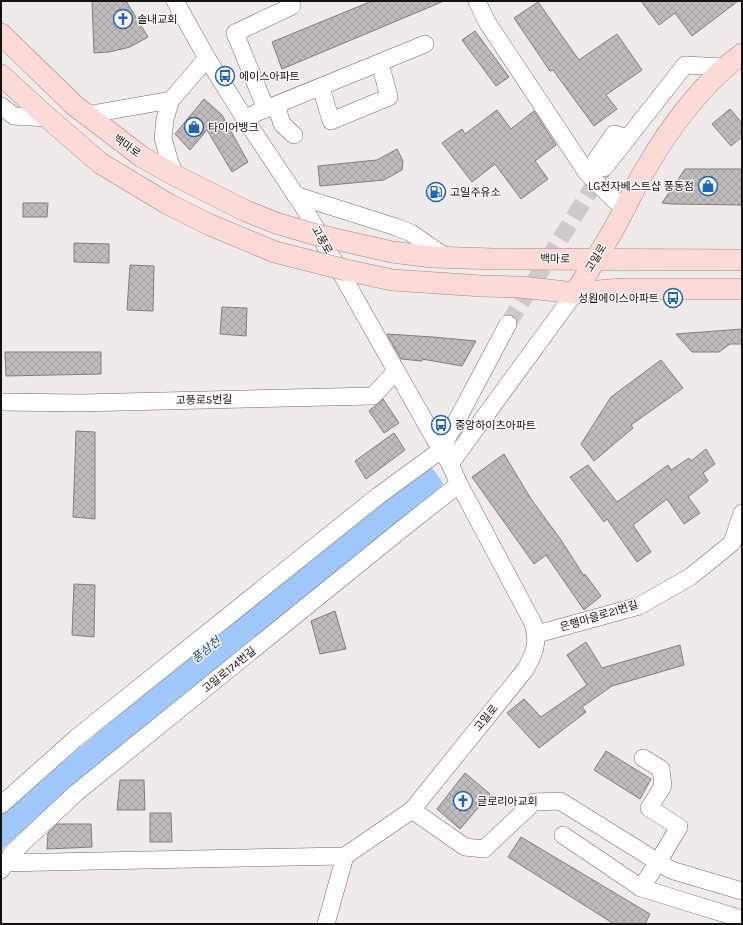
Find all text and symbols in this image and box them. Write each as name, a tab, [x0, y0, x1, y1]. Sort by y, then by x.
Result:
church icon: 솔내교회	[112, 8, 134, 30]
place label: 솔내교회	[137, 13, 177, 26]
bus stop icon: 에이스아파트	[214, 65, 236, 87]
place label: 에이스아파트	[239, 70, 300, 83]
shop icon: 타이어뱅크	[183, 116, 205, 138]
place label: 타이어뱅크	[208, 121, 259, 134]
street label: 백마로	[111, 132, 143, 160]
shop icon: LG전자베스트샵 풍동점	[697, 175, 719, 197]
place label: LG전자베스트샵 풍동점	[588, 180, 694, 193]
fuel station icon: 고일주유소	[425, 181, 447, 203]
place label: 고일주유소	[450, 186, 501, 199]
street label: 고풍로	[309, 224, 335, 256]
street label: 고일로	[583, 242, 609, 274]
street label: 백마로	[540, 252, 570, 266]
bus stop icon: 성원에이스아파트	[662, 287, 684, 309]
place label: 성원에이스아파트	[578, 292, 659, 305]
street label: 고풍로5번길	[175, 393, 233, 407]
bus stop icon: 중앙하이츠아파트	[430, 414, 452, 436]
place label: 중앙하이츠아파트	[455, 419, 536, 432]
street label: 은행마을로21번길	[558, 598, 640, 634]
water label: 풍삼천	[189, 633, 225, 666]
street label: 고일로174번길	[199, 644, 259, 696]
street label: 고일로	[471, 702, 501, 734]
church icon: 글로리아교회	[452, 790, 474, 812]
place label: 글로리아교회	[477, 795, 538, 808]

